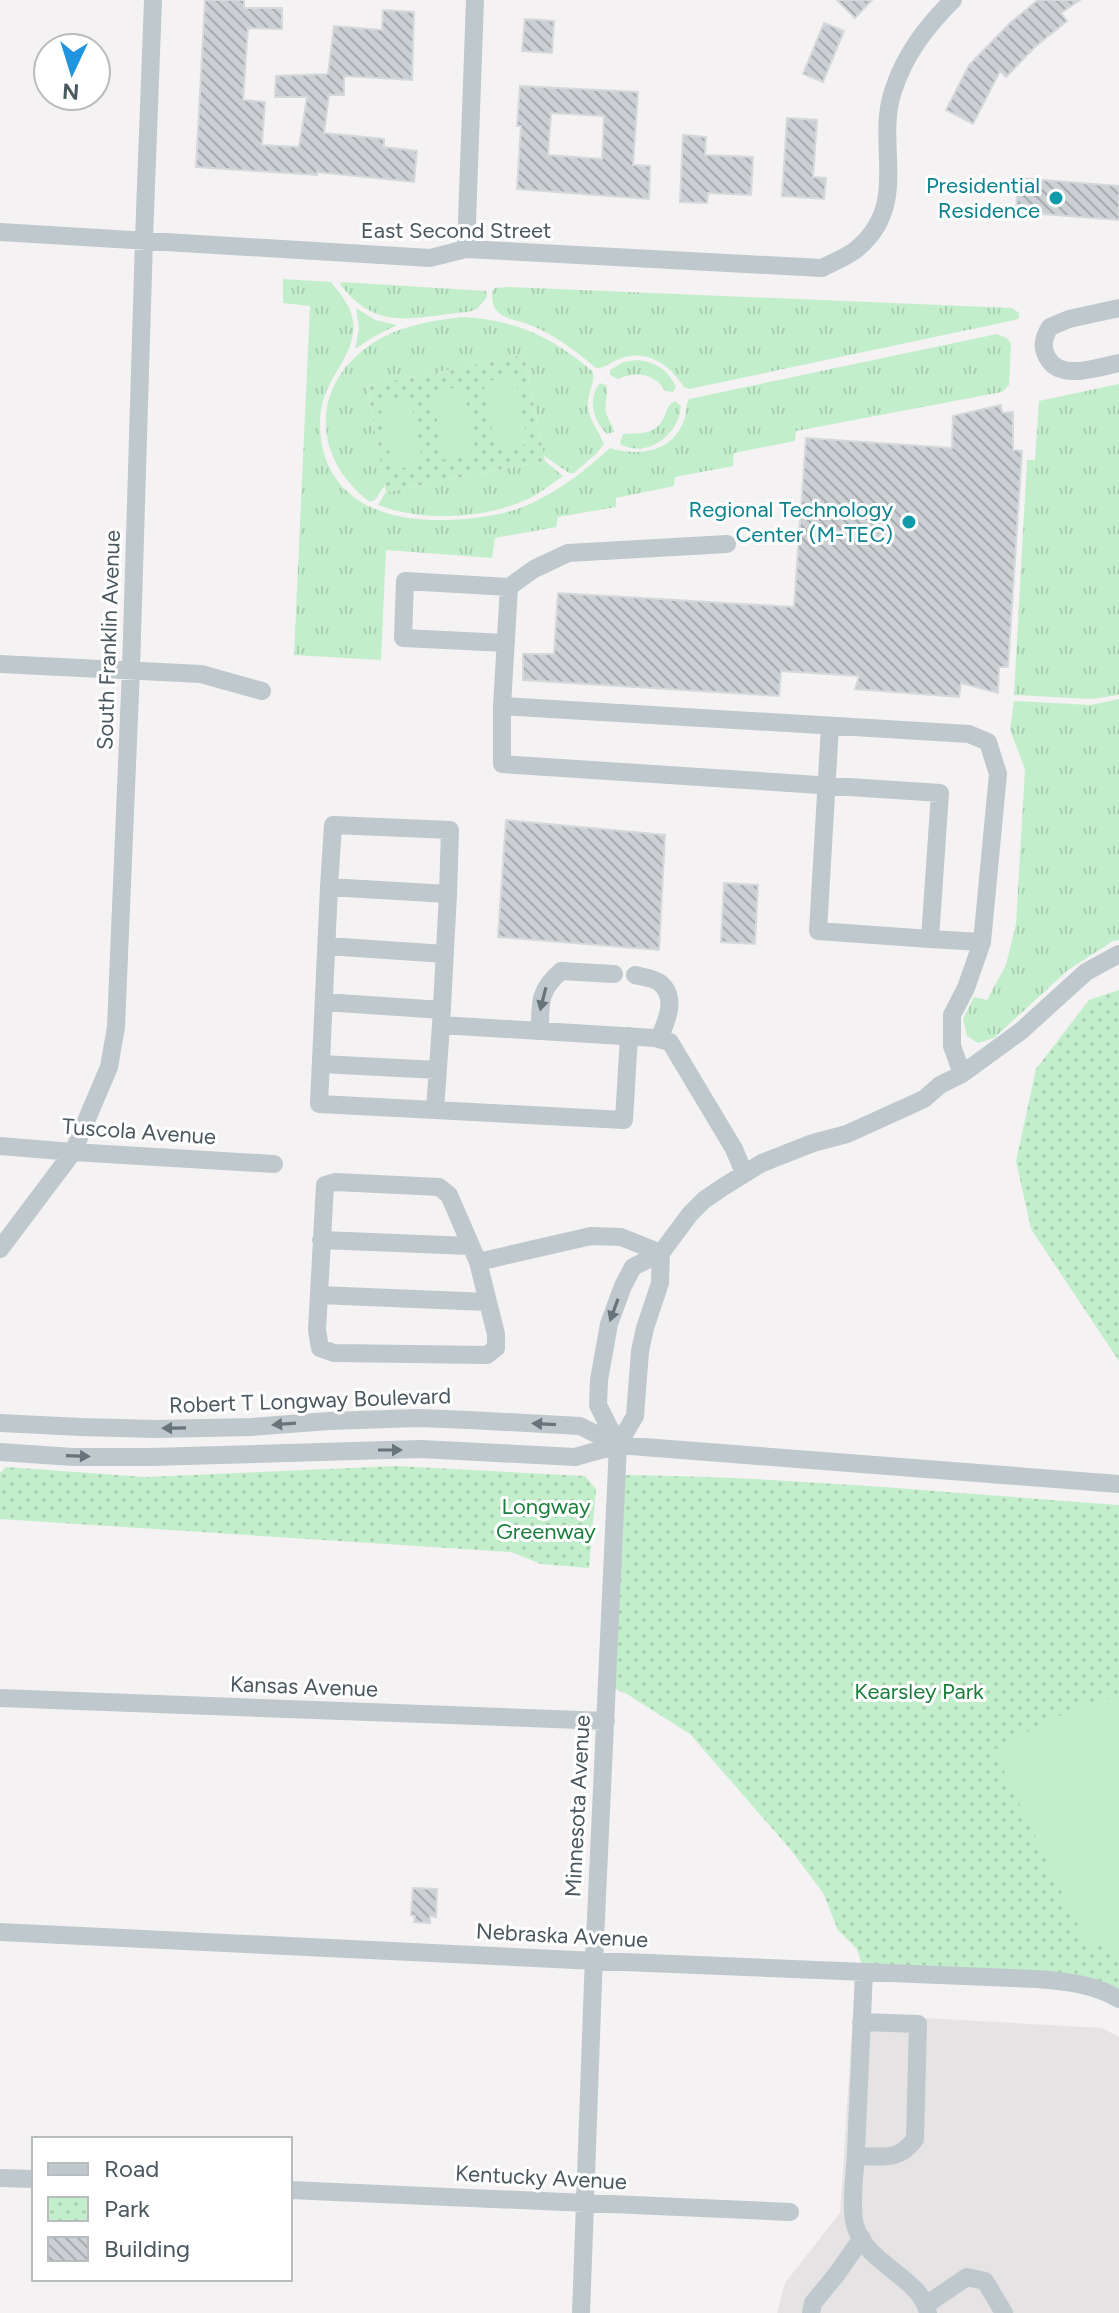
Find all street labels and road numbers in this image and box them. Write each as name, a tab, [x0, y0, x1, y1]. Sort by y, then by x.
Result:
street label: East Second Street	[361, 217, 551, 244]
street label: South Franklin Avenue	[91, 530, 126, 750]
street label: Tuscola Avenue	[61, 1113, 217, 1150]
street label: Robert T Longway Boulevard	[168, 1382, 452, 1419]
street label: Kansas Avenue	[229, 1670, 379, 1703]
street label: Minnesota Avenue	[559, 1714, 596, 1898]
street label: Nebraska Avenue	[475, 1918, 649, 1953]
street label: Kentucky Avenue	[454, 2160, 628, 2195]

